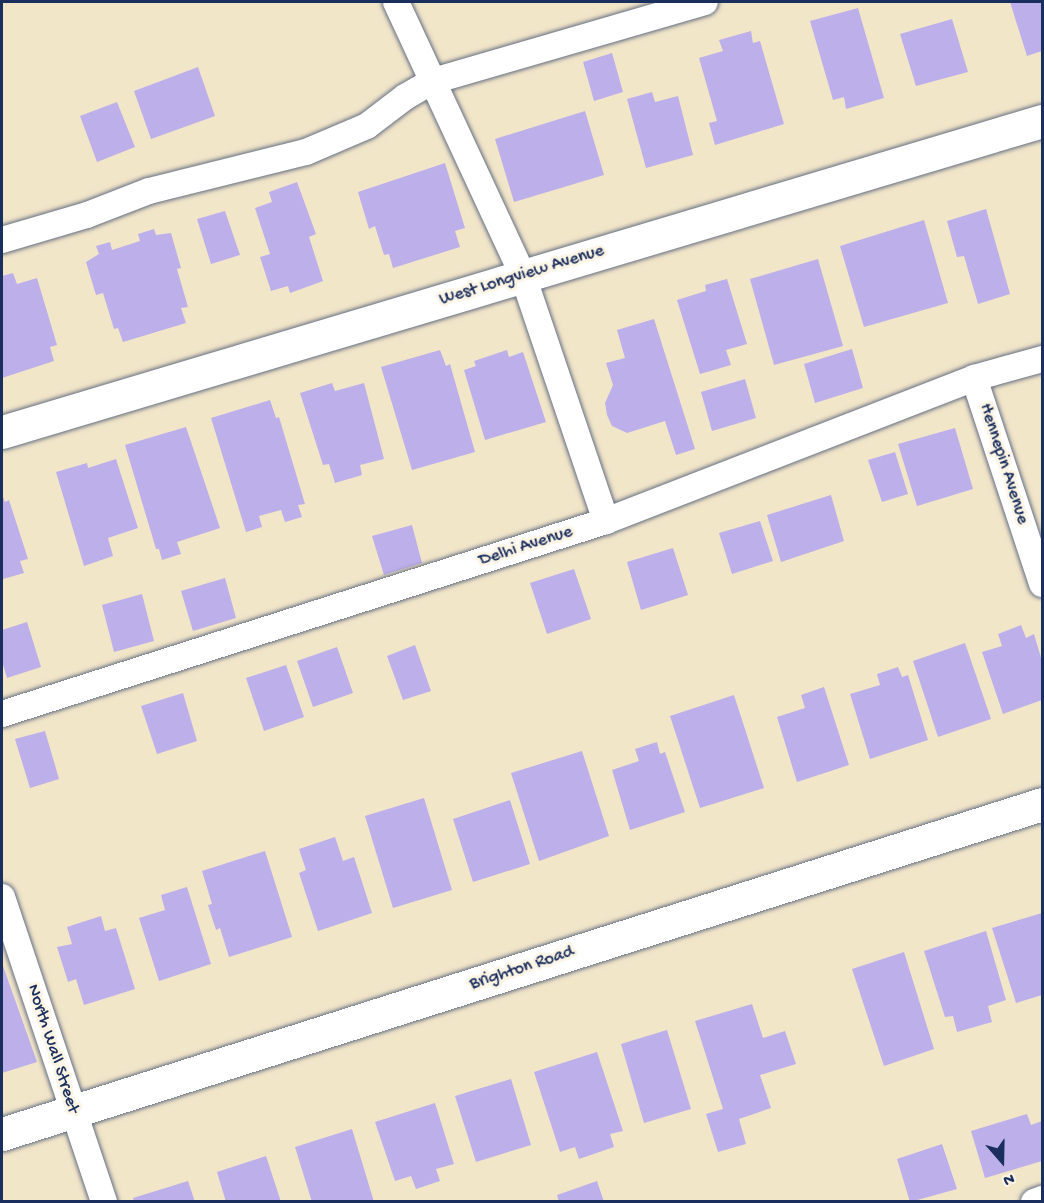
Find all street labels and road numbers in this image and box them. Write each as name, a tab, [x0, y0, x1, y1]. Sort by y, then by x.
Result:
street label: West Longview Avenue	[437, 241, 607, 311]
street label: Hennepin Avenue	[973, 401, 1033, 527]
street label: Delhi Avenue	[477, 522, 575, 572]
street label: Brighton Road	[467, 942, 577, 996]
street label: North Wall Street	[21, 982, 83, 1116]

